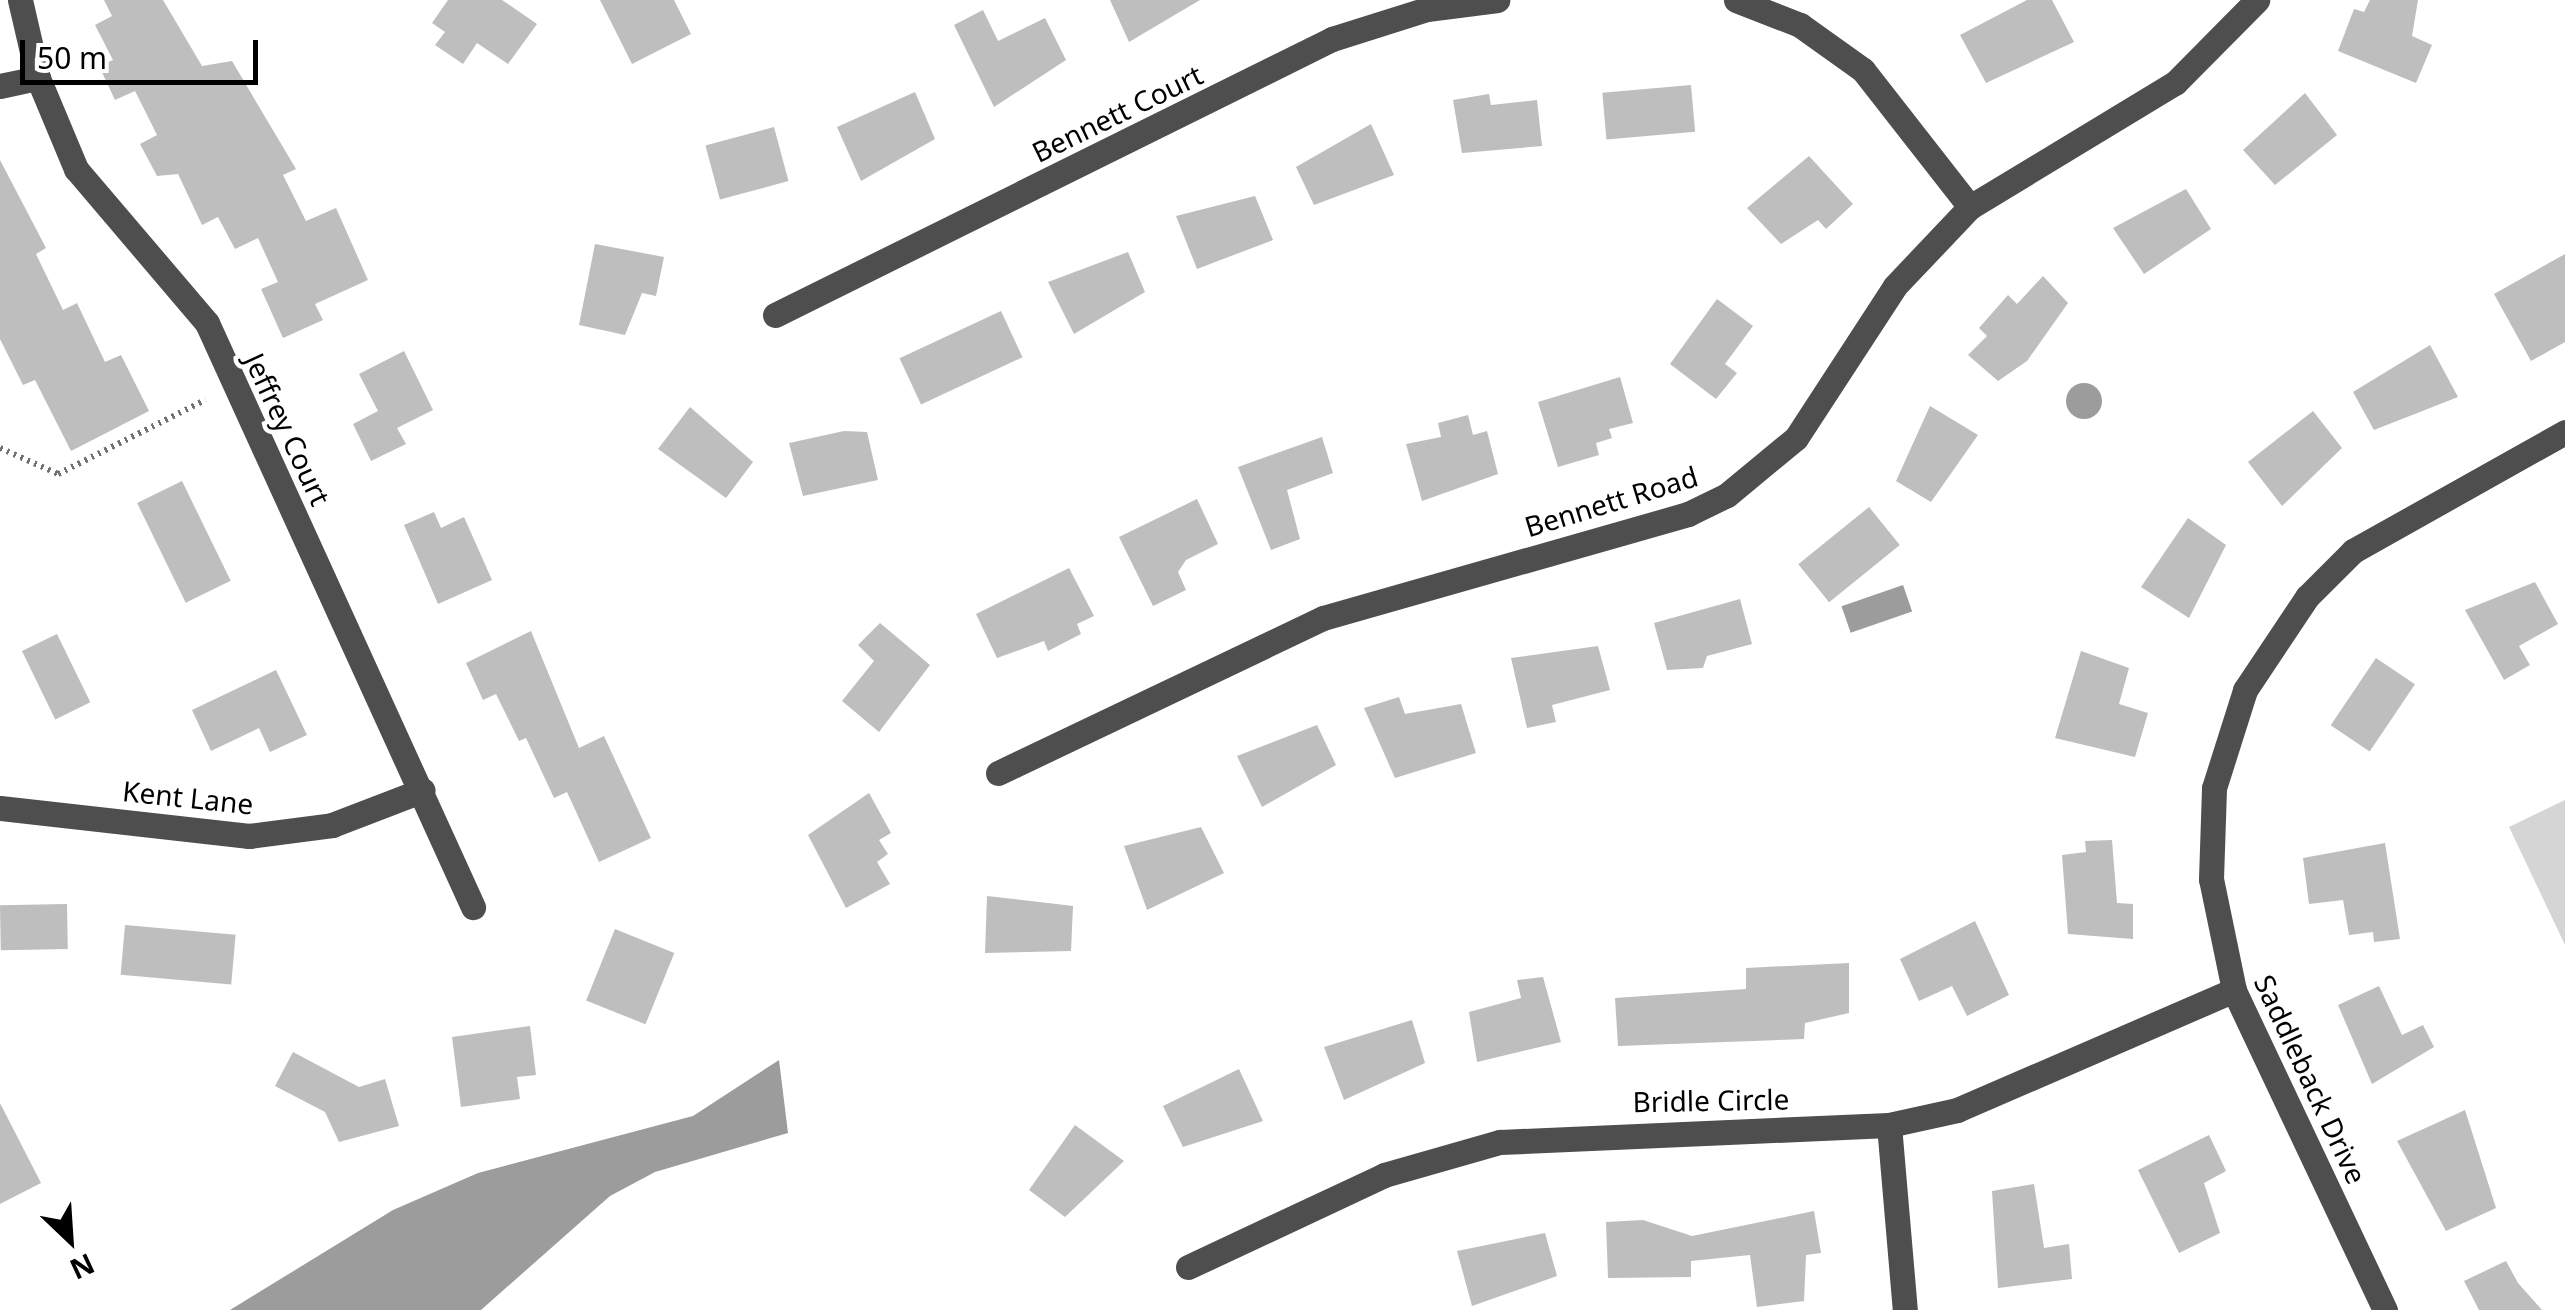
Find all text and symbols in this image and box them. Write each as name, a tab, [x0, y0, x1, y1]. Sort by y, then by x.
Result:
scale bar	[25, 20, 262, 82]
text: 50 m	[37, 37, 107, 78]
street label: Bennett Court	[1026, 57, 1208, 169]
street label: Jeffrey Court	[238, 348, 338, 510]
street label: Bennett Road	[1520, 459, 1702, 543]
street label: Kent Lane	[121, 773, 255, 821]
street label: Saddleback Drive	[2248, 969, 2374, 1189]
street label: Bridle Circle	[1632, 1082, 1790, 1118]
north arrow	[20, 1190, 120, 1290]
text: N	[64, 1245, 101, 1289]

